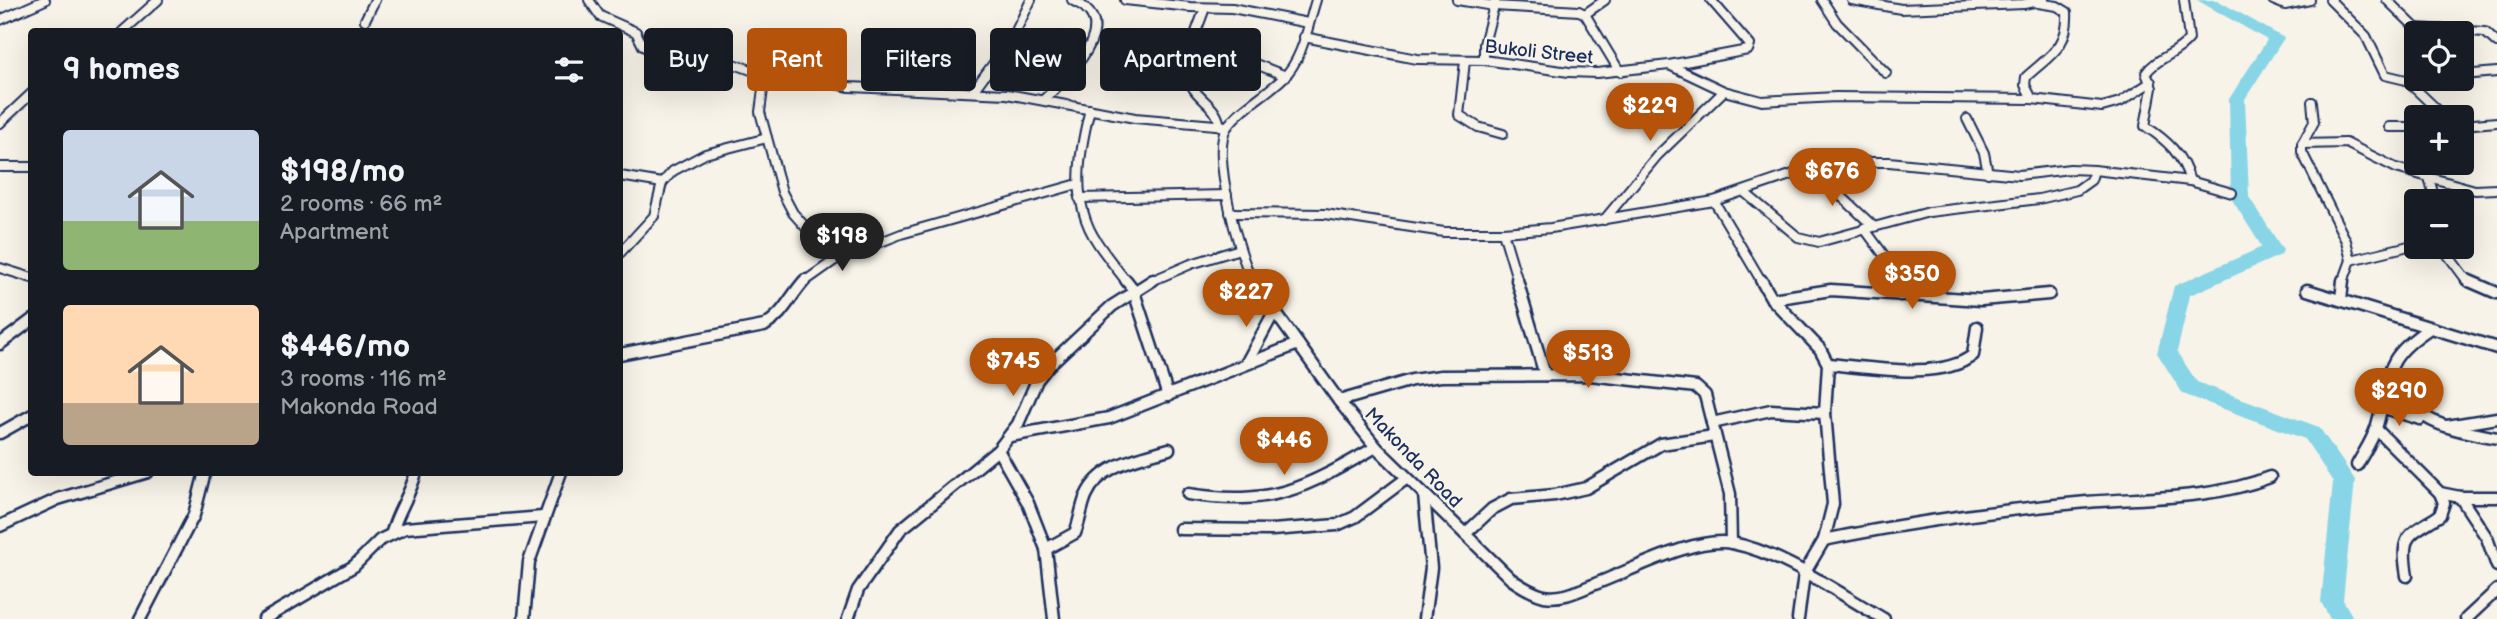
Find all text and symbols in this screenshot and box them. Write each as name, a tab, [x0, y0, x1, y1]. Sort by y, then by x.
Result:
map controls	[2404, 21, 2474, 259]
button: locate	[2404, 21, 2474, 91]
chip: Buy	[644, 28, 733, 91]
chip: Rent	[747, 28, 847, 91]
chip: Filters	[861, 28, 976, 91]
chip: New	[990, 28, 1086, 91]
chip: Apartment	[1100, 28, 1261, 91]
street label: Bukoli Street	[1483, 35, 1594, 70]
icon: filters	[550, 51, 588, 89]
text: 9 homes	[63, 52, 180, 88]
pin: $229	[1609, 83, 1691, 143]
text: $229	[1622, 92, 1678, 120]
button: +	[2404, 105, 2474, 175]
pin: $676	[1791, 148, 1873, 208]
text: $198/mo	[280, 154, 405, 190]
text: $676	[1804, 157, 1860, 185]
icon: home	[119, 158, 203, 242]
button: −	[2404, 189, 2474, 259]
text: 2 rooms · 66 m²	[280, 190, 442, 218]
pin: $198	[801, 214, 883, 273]
text: Apartment	[280, 218, 389, 246]
text: $198	[816, 222, 868, 250]
pin: $350	[1871, 252, 1953, 311]
text: $350	[1884, 260, 1940, 288]
pin: $227	[1205, 270, 1287, 329]
text: $227	[1219, 278, 1273, 306]
text: $446/mo	[280, 329, 410, 365]
pin: $513	[1547, 330, 1629, 390]
icon: home	[119, 333, 203, 417]
pin: $745	[972, 338, 1054, 398]
text: $513	[1562, 339, 1614, 367]
text: $745	[986, 347, 1040, 375]
text: 3 rooms · 116 m²	[280, 365, 447, 393]
pin: $290	[2358, 368, 2440, 428]
text: $290	[2371, 377, 2427, 405]
text: Makonda Road	[280, 393, 438, 421]
street label: Makonda Road	[1359, 403, 1466, 513]
pin: $446	[1243, 418, 1325, 477]
text: $446	[1256, 426, 1312, 454]

